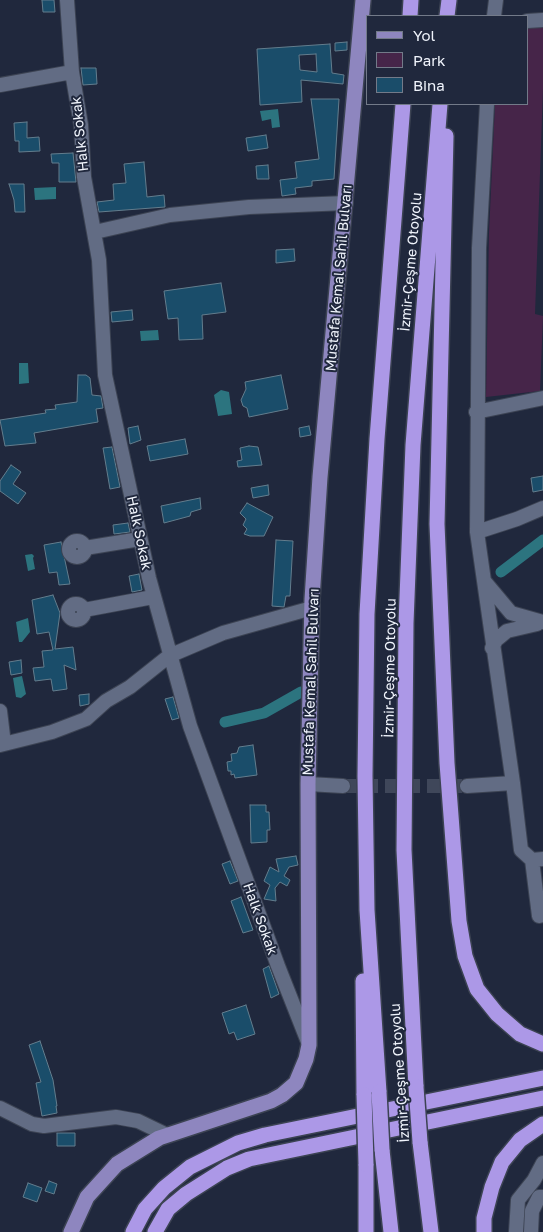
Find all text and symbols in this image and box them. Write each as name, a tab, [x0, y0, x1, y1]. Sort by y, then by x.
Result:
legend	[366, 15, 528, 105]
text: Yol	[413, 26, 435, 44]
text: Park	[413, 51, 445, 69]
text: Bina	[413, 76, 445, 94]
street label: Halk Sokak	[68, 96, 92, 172]
street label: Mustafa Kemal Sahil Bulvarı	[322, 184, 356, 372]
street label: İzmir-Çeşme Otoyolu	[397, 192, 425, 332]
street label: Halk Sokak	[123, 494, 155, 572]
street label: Mustafa Kemal Sahil Bulvarı	[299, 588, 323, 776]
street label: İzmir-Çeşme Otoyolu	[380, 598, 400, 738]
street label: Halk Sokak	[239, 881, 281, 957]
street label: İzmir-Çeşme Otoyolu	[387, 1003, 413, 1143]

